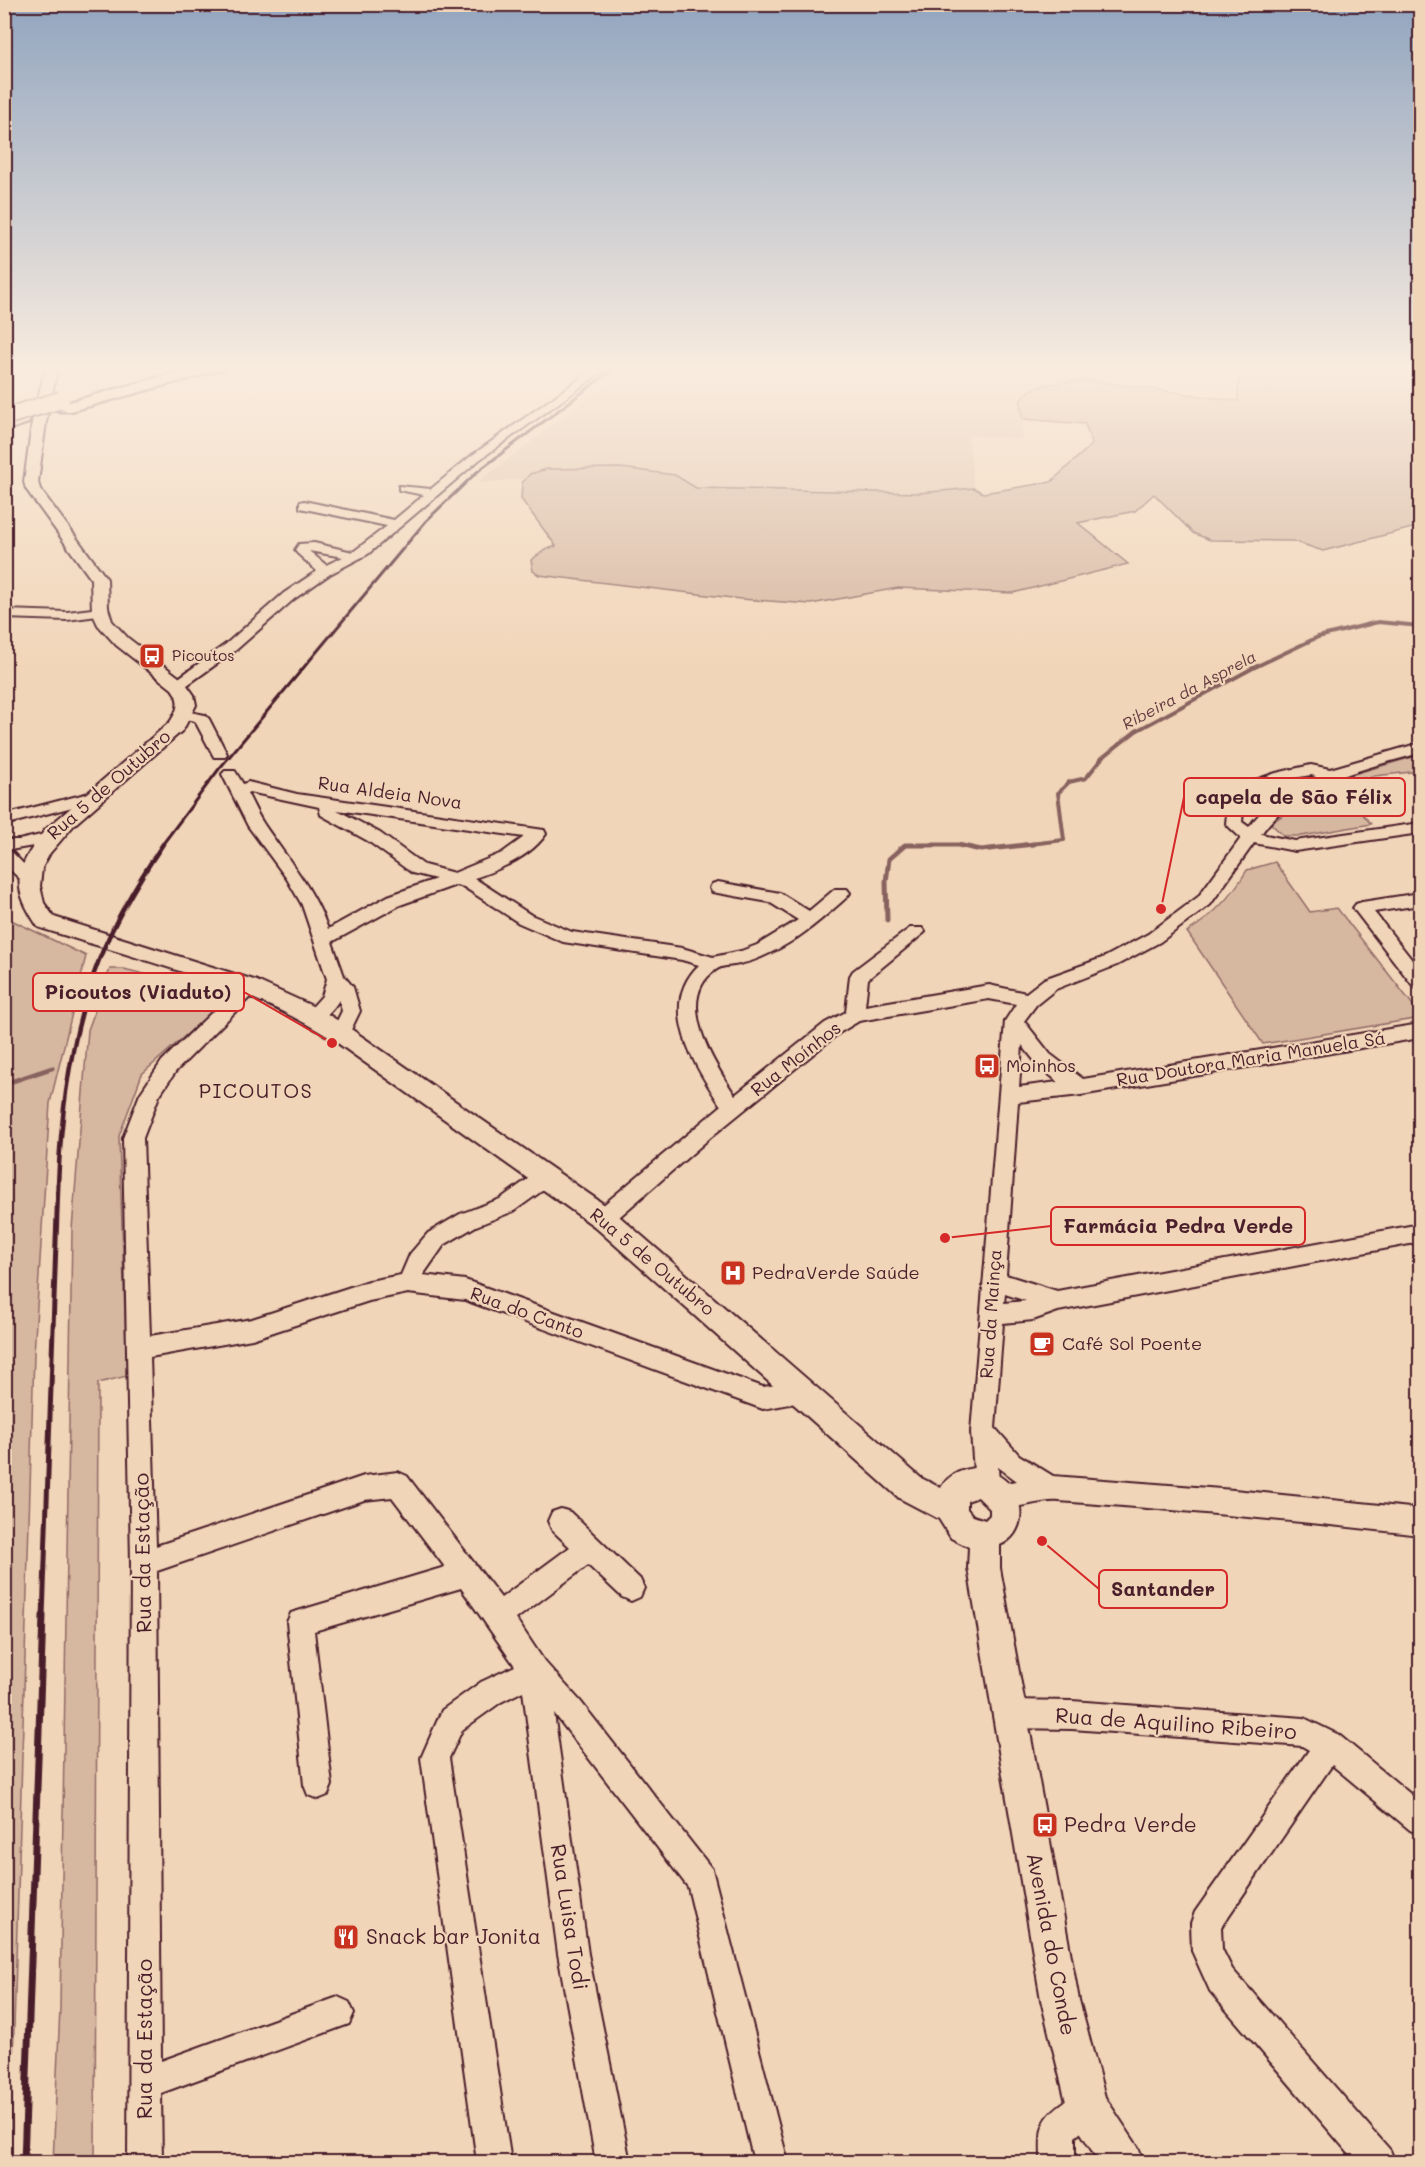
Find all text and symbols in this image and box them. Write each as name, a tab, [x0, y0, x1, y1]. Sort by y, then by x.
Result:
bus stop icon: Picoutos	[137, 641, 167, 671]
place label: Picoutos	[172, 645, 234, 665]
water label: Ribeira da Asprela	[1118, 645, 1260, 734]
street label: Rua 5 de Outubro	[42, 724, 175, 844]
street label: Rua Aldeia Nova	[317, 770, 464, 814]
callout: capela de São Félix	[1184, 778, 1405, 816]
text: capela de São Félix	[1196, 783, 1392, 809]
callout: Picoutos (Viaduto)	[33, 973, 244, 1011]
text: Picoutos (Viaduto)	[45, 978, 231, 1004]
street label: Rua Moínhos	[745, 1015, 846, 1101]
street label: Rua Doutora Maria Manuela Sá	[1114, 1025, 1387, 1091]
bus stop icon: Moinhos	[972, 1051, 1002, 1081]
place label: Moinhos	[1006, 1053, 1076, 1077]
district label: PICOUTOS	[199, 1077, 313, 1103]
street label: Rua 5 de Outubro	[585, 1202, 720, 1321]
callout: Farmácia Pedra Verde	[1051, 1207, 1305, 1245]
text: Farmácia Pedra Verde	[1063, 1212, 1293, 1238]
street label: Rua da Mainça	[974, 1248, 1006, 1379]
hospital icon: PedraVerde Saúde	[718, 1258, 748, 1288]
place label: PedraVerde Saúde	[752, 1260, 920, 1284]
street label: Rua do Canto	[467, 1280, 588, 1344]
cafe icon: Café Sol Poente	[1027, 1329, 1057, 1359]
place label: Café Sol Poente	[1062, 1331, 1202, 1355]
street label: Rua da Estação	[127, 1473, 156, 1633]
callout: Santander	[1099, 1570, 1227, 1608]
text: Santander	[1111, 1575, 1215, 1601]
street label: Rua de Aquilino Ribeiro	[1055, 1701, 1298, 1744]
bus stop icon: Pedra Verde	[1030, 1810, 1060, 1840]
place label: Pedra Verde	[1064, 1810, 1197, 1837]
street label: Rua Luisa Todi	[546, 1842, 595, 1992]
street label: Avenida do Conde	[1022, 1850, 1083, 2037]
restaurant icon: Snack bar Jonita	[331, 1922, 361, 1952]
place label: Snack bar Jonita	[366, 1922, 541, 1949]
street label: Rua da Estação	[130, 1959, 157, 2119]

